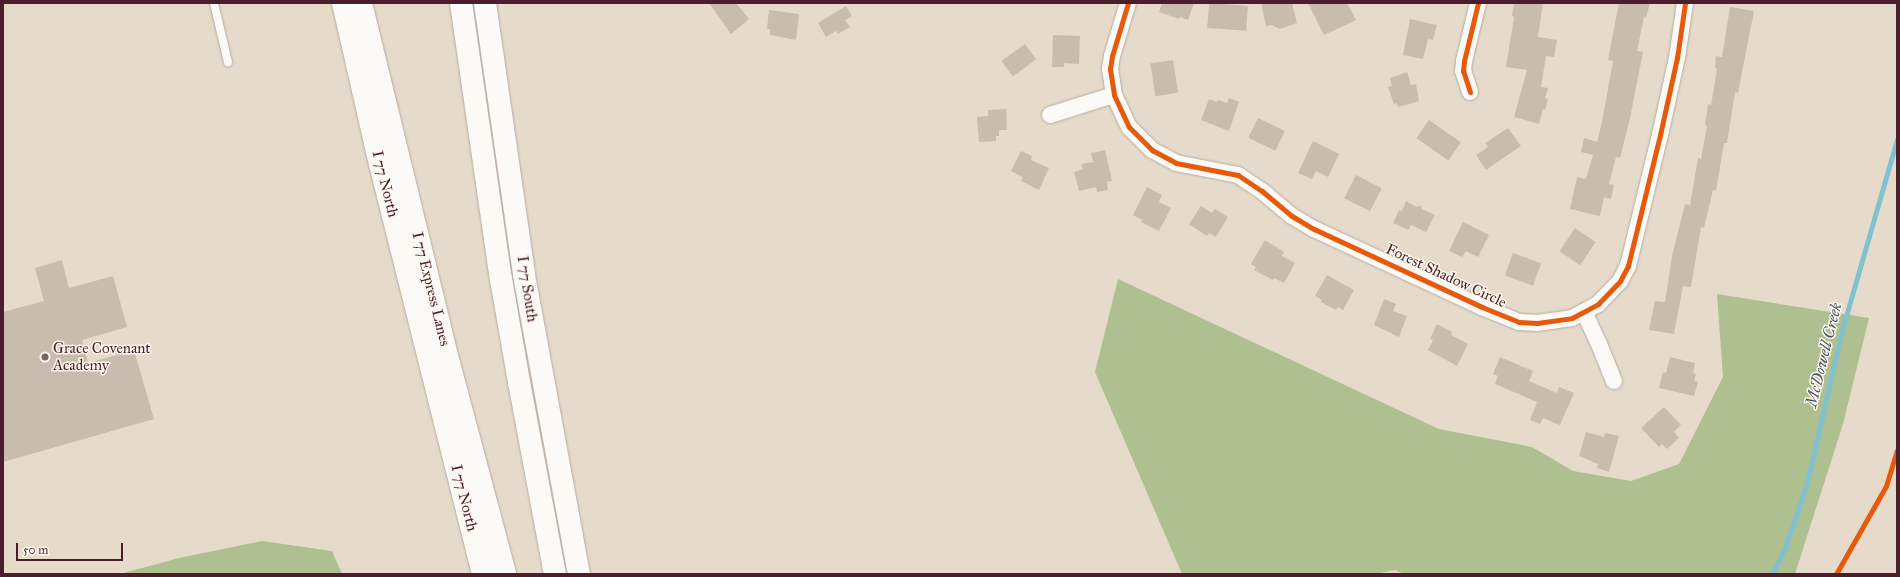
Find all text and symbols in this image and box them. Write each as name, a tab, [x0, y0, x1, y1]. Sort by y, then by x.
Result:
street label: I 77 North	[368, 149, 402, 219]
street label: I 77 Express Lanes	[408, 230, 454, 348]
street label: Forest Shadow Circle	[1383, 240, 1509, 312]
street label: I 77 South	[513, 255, 541, 323]
water label: McDowell Creek	[1802, 301, 1846, 409]
place label: Grace Covenant Academy	[53, 339, 151, 374]
marker: Grace Covenant Academy	[40, 352, 50, 362]
street label: I 77 North	[447, 463, 481, 533]
scale bar	[18, 535, 125, 561]
text: 50 m	[23, 543, 48, 557]

